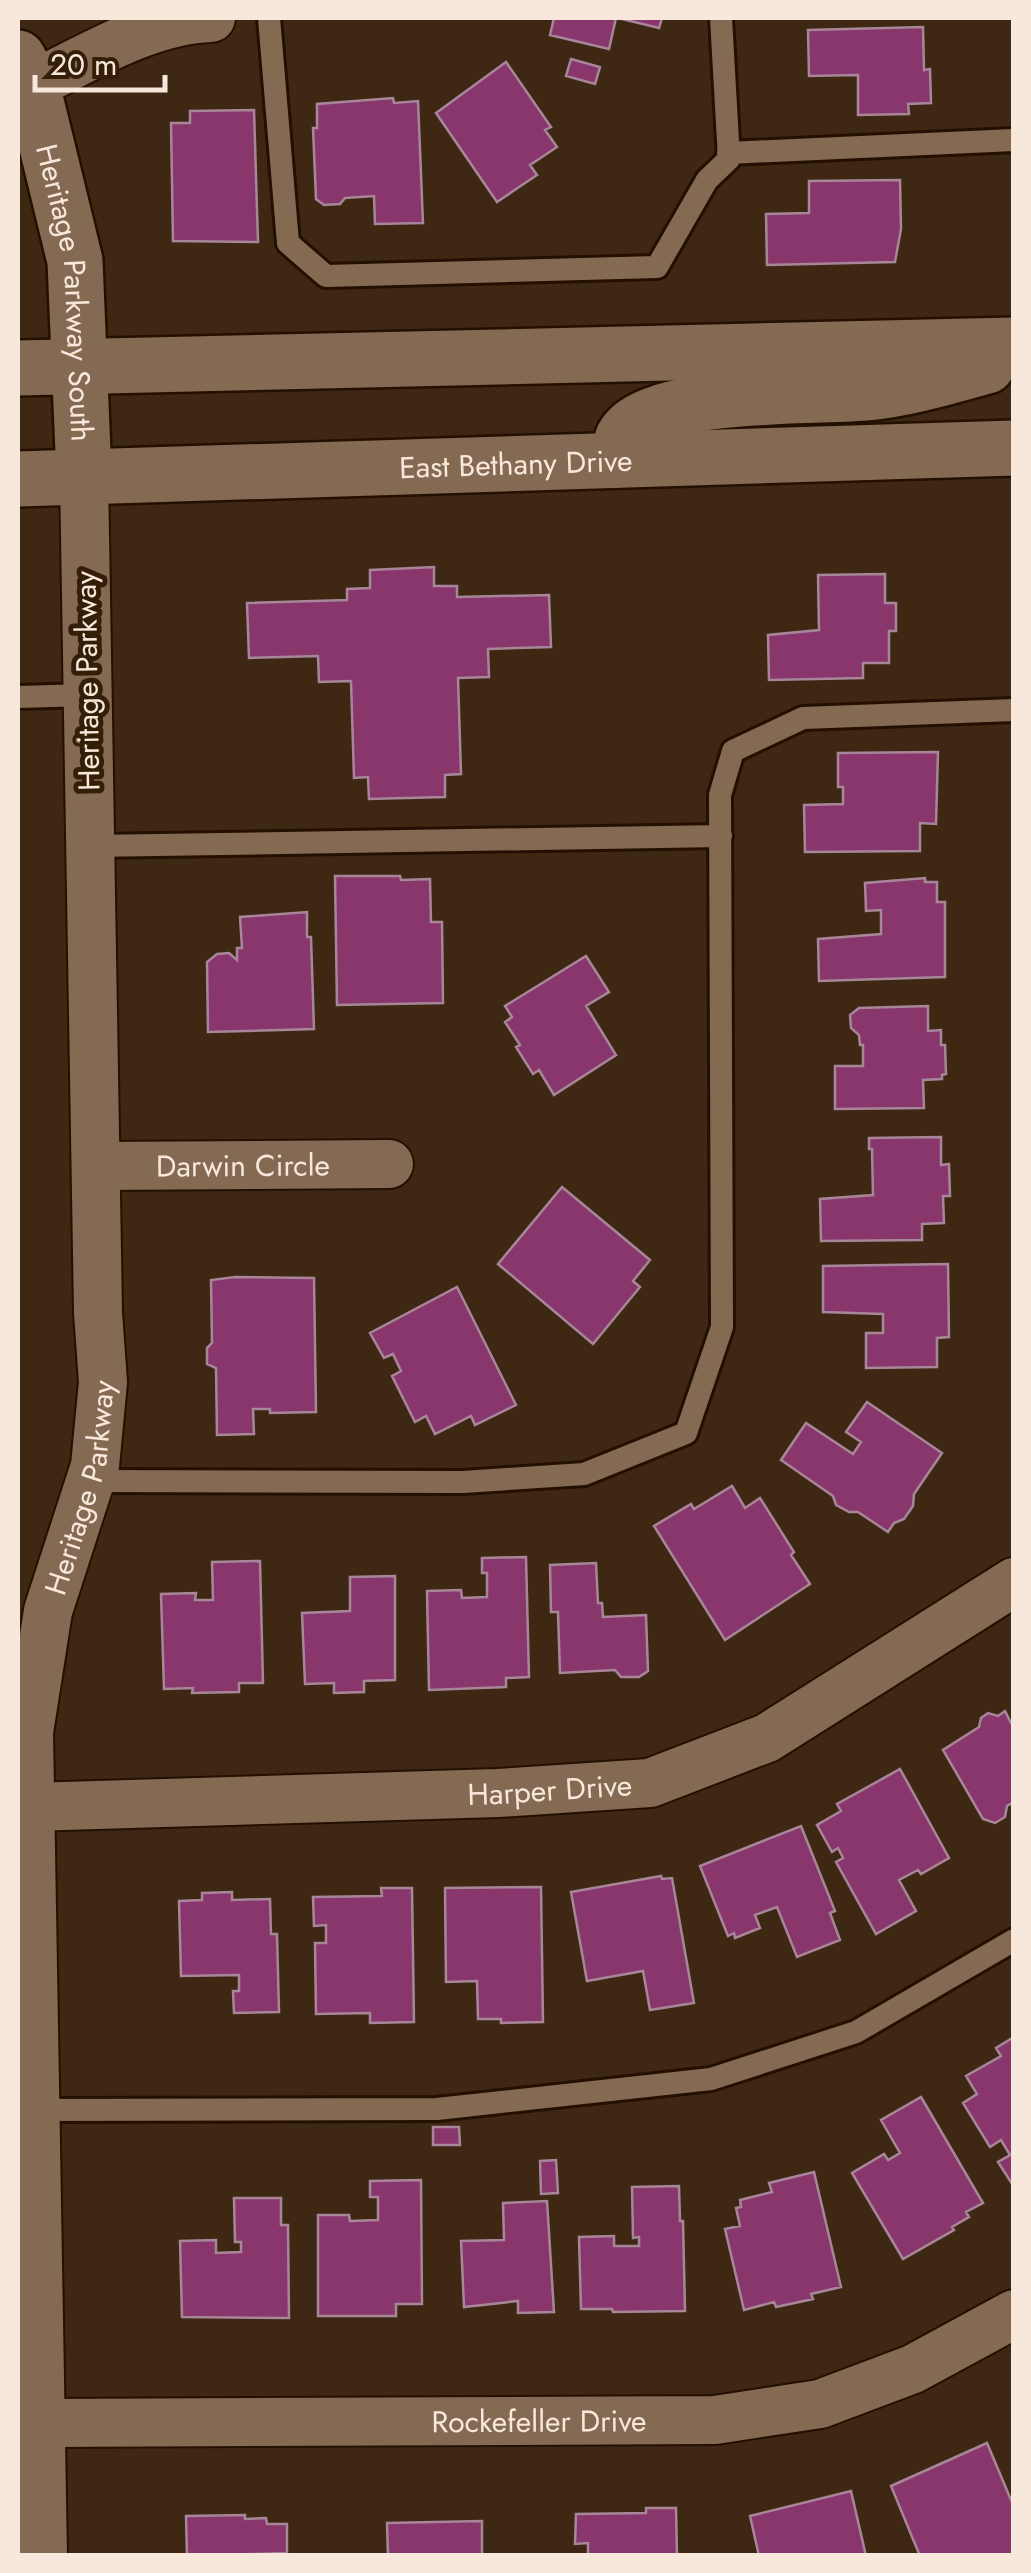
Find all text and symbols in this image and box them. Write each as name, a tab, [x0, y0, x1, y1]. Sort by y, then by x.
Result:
scale bar	[35, 30, 165, 92]
text: 20 m	[50, 43, 117, 86]
street label: Heritage Parkway South	[26, 139, 104, 442]
street label: East Bethany Drive	[398, 438, 633, 489]
street label: Heritage Parkway	[64, 570, 110, 791]
street label: Darwin Circle	[156, 1143, 330, 1187]
street label: Heritage Parkway	[33, 1378, 125, 1600]
street label: Harper Drive	[467, 1763, 633, 1815]
street label: Rockefeller Drive	[431, 2399, 647, 2443]

